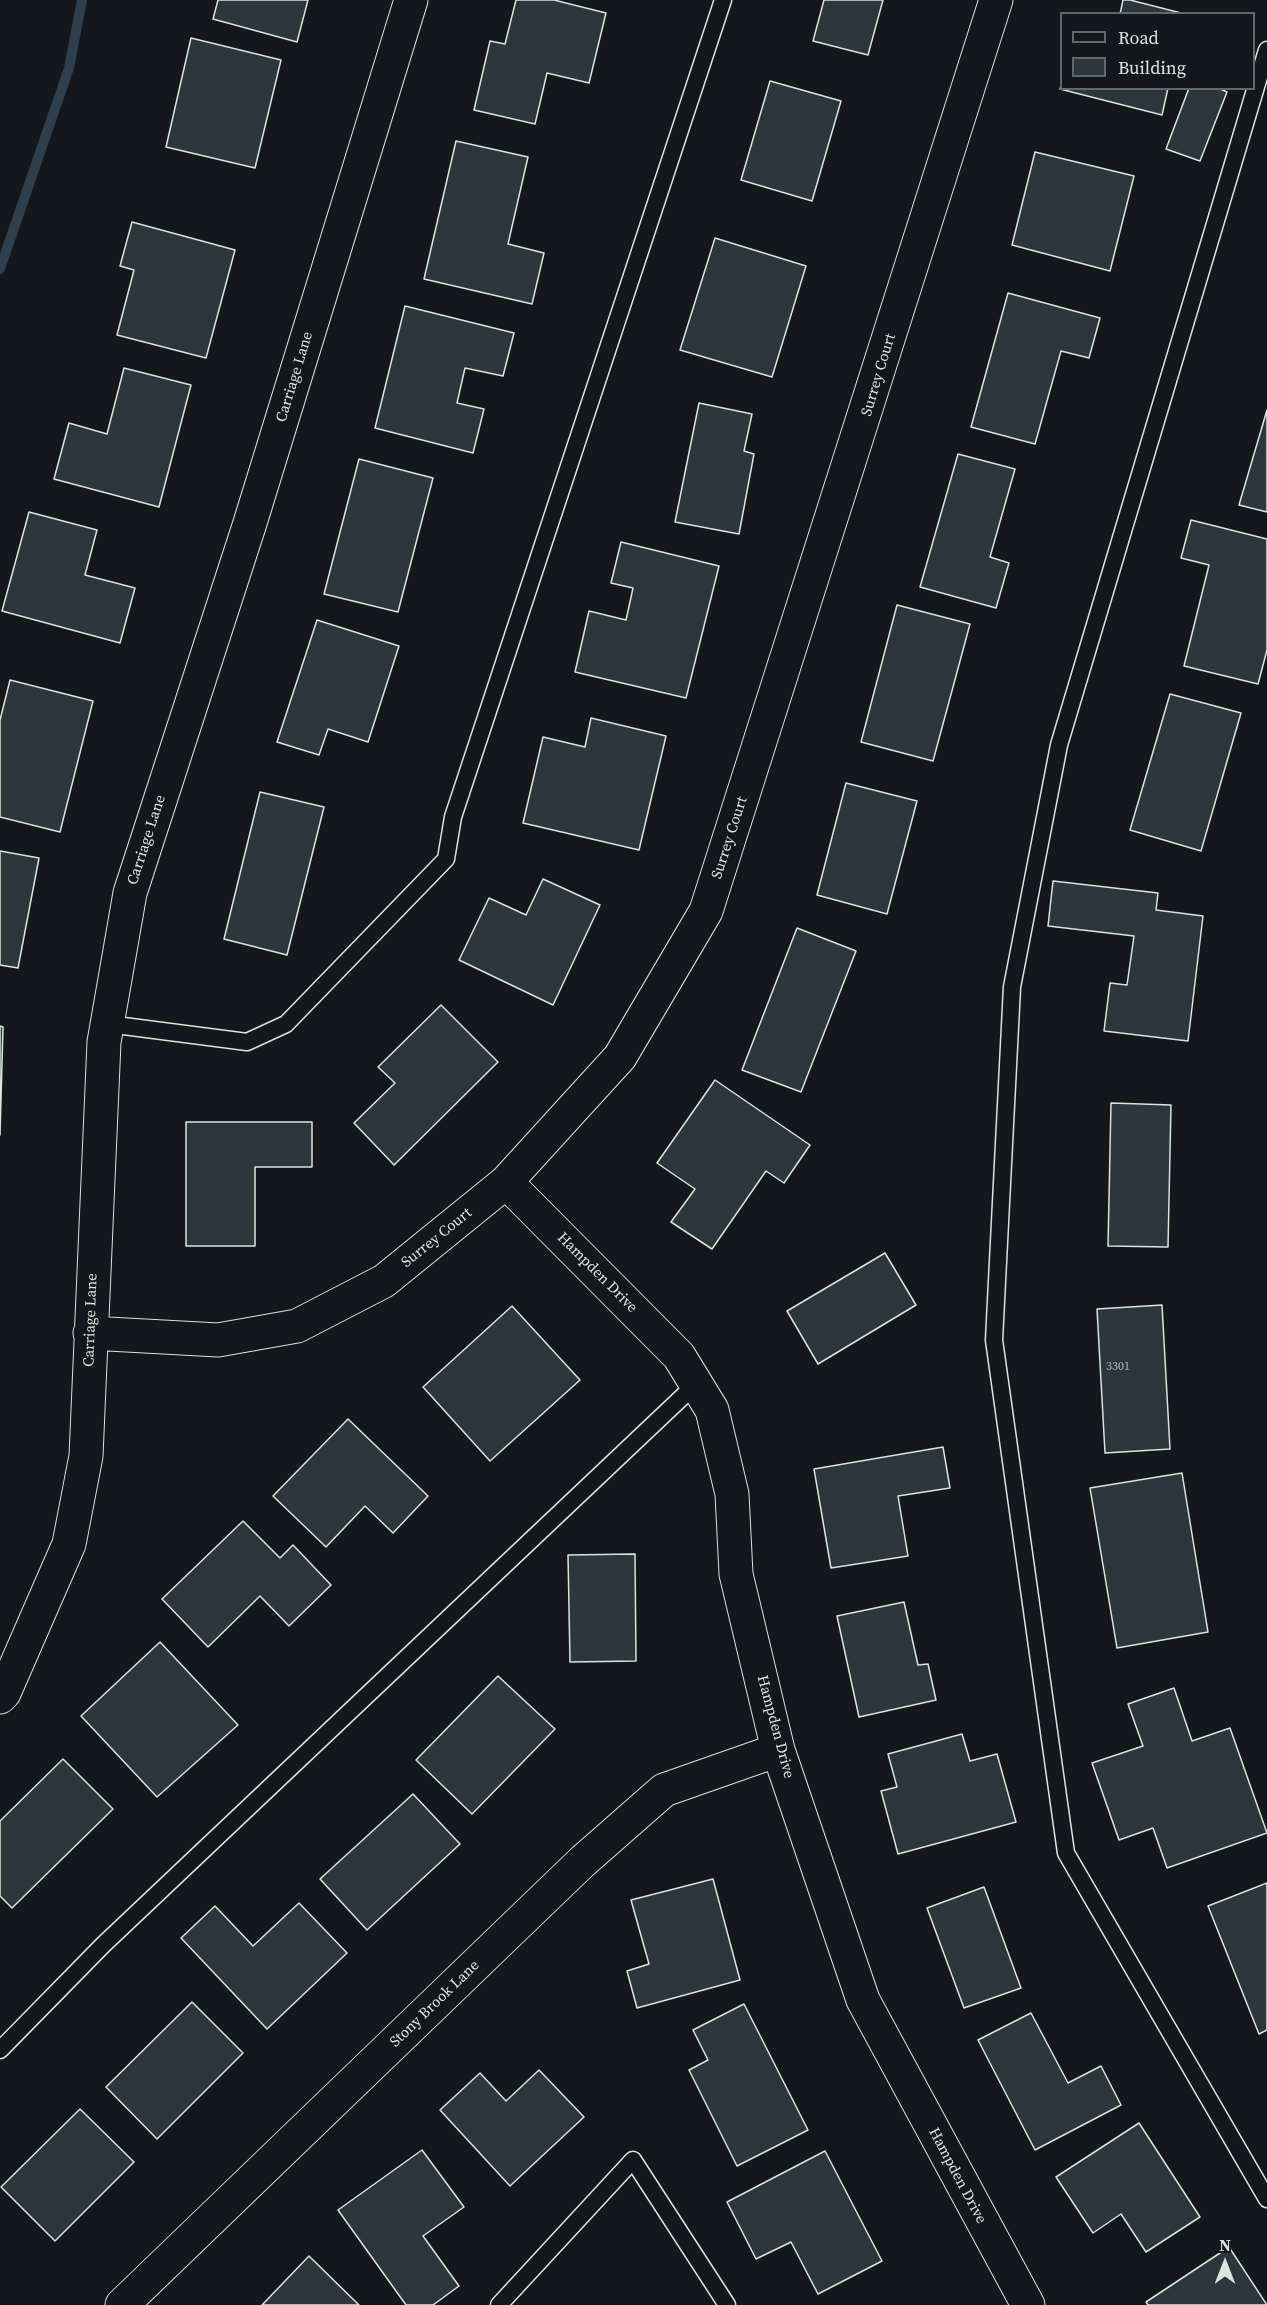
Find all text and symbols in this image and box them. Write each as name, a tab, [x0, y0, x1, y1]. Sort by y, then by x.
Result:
legend	[1060, 12, 1255, 90]
text: Road	[1118, 25, 1159, 50]
text: Building	[1118, 55, 1186, 80]
street label: Carriage Lane	[273, 330, 317, 424]
street label: Surrey Court	[858, 332, 900, 418]
street label: Carriage Lane	[124, 793, 170, 887]
street label: Surrey Court	[708, 795, 752, 881]
street label: Surrey Court	[398, 1204, 476, 1272]
street label: Hampden Drive	[553, 1229, 641, 1317]
street label: Carriage Lane	[80, 1273, 102, 1367]
house number: 3301	[1106, 1360, 1130, 1374]
street label: Hampden Drive	[753, 1673, 797, 1781]
street label: Stony Brook Lane	[387, 1957, 483, 2051]
street label: Hampden Drive	[924, 2125, 990, 2227]
north arrow	[1195, 2233, 1255, 2293]
text: N	[1219, 2234, 1231, 2256]

